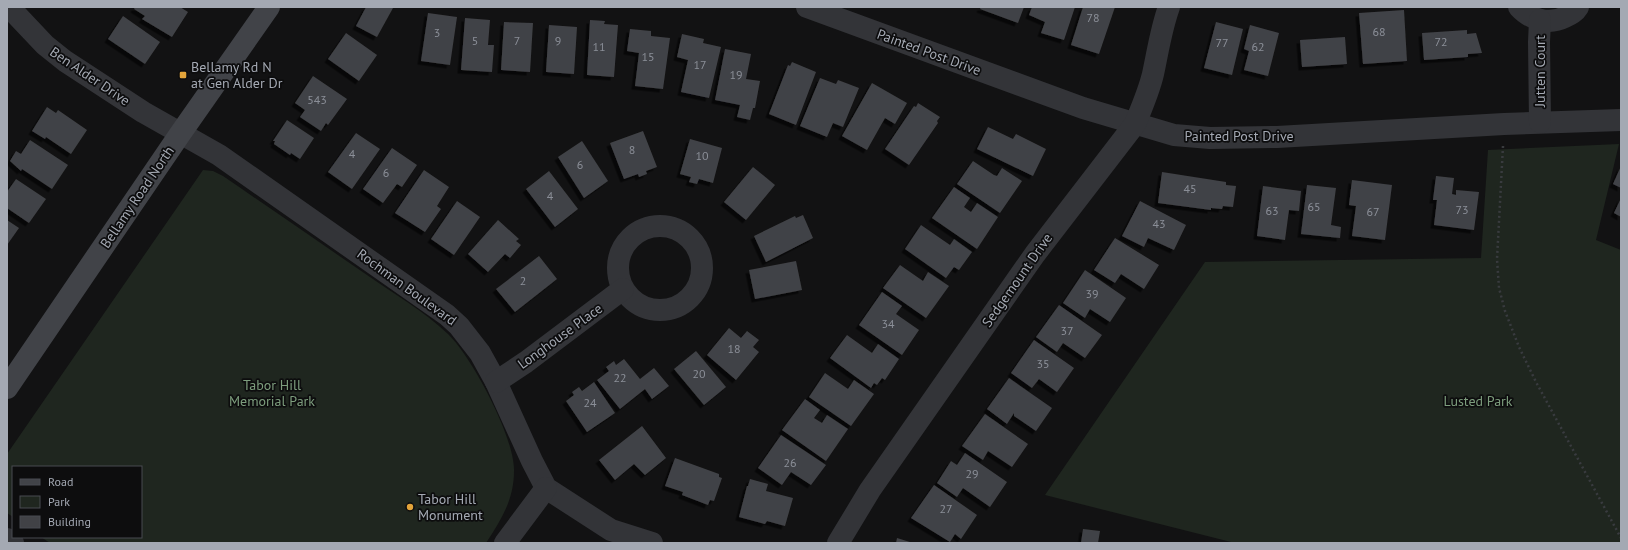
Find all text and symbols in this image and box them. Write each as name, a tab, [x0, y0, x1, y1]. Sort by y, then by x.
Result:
house number: 78	[1086, 10, 1100, 25]
house number: 68	[1372, 24, 1386, 39]
house number: 3	[434, 25, 440, 40]
street label: Painted Post Drive	[875, 25, 983, 79]
house number: 5	[472, 33, 478, 48]
house number: 7	[514, 33, 520, 48]
house number: 9	[555, 33, 561, 48]
house number: 72	[1434, 34, 1448, 49]
house number: 77	[1215, 35, 1229, 50]
street label: Jutten Court	[1531, 35, 1549, 108]
house number: 11	[592, 39, 606, 54]
house number: 62	[1251, 39, 1265, 54]
street label: Ben Alder Drive	[46, 43, 134, 109]
house number: 15	[641, 49, 655, 64]
house number: 17	[693, 57, 707, 72]
place label: Bellamy Rd N at Gen Alder Dr	[191, 58, 283, 92]
house number: 19	[729, 67, 743, 82]
marker: Bellamy Rd N at Gen Alder Dr	[178, 70, 188, 80]
house number: 543	[307, 92, 327, 107]
street label: Painted Post Drive	[1184, 127, 1294, 145]
street label: Bellamy Road North	[96, 142, 178, 252]
house number: 8	[629, 142, 635, 157]
house number: 4	[349, 146, 356, 161]
house number: 10	[695, 148, 709, 163]
house number: 6	[577, 157, 583, 172]
house number: 6	[383, 165, 389, 180]
house number: 45	[1183, 181, 1197, 196]
house number: 4	[547, 188, 554, 203]
house number: 65	[1307, 199, 1321, 214]
house number: 73	[1455, 202, 1469, 217]
house number: 63	[1265, 203, 1279, 218]
house number: 67	[1366, 204, 1380, 219]
house number: 43	[1152, 216, 1166, 231]
street label: Sedgemount Drive	[978, 230, 1056, 330]
street label: Rochman Boulevard	[354, 245, 460, 329]
house number: 2	[520, 273, 526, 288]
house number: 39	[1085, 286, 1099, 301]
street label: Longhouse Place	[514, 299, 606, 373]
house number: 34	[881, 316, 895, 331]
house number: 37	[1060, 323, 1074, 338]
house number: 18	[727, 341, 741, 356]
house number: 35	[1036, 356, 1050, 371]
house number: 20	[692, 366, 706, 381]
house number: 22	[613, 370, 627, 385]
park label: Tabor Hill Memorial Park	[229, 376, 315, 410]
park label: Lusted Park	[1443, 392, 1513, 410]
house number: 24	[583, 395, 597, 410]
house number: 26	[783, 455, 797, 470]
legend	[12, 466, 142, 538]
house number: 29	[965, 466, 979, 481]
text: Road	[48, 474, 73, 489]
place label: Tabor Hill Monument	[418, 490, 483, 524]
text: Park	[48, 494, 70, 509]
house number: 27	[939, 501, 953, 516]
marker: Tabor Hill Monument	[405, 502, 415, 512]
text: Building	[48, 514, 91, 529]

